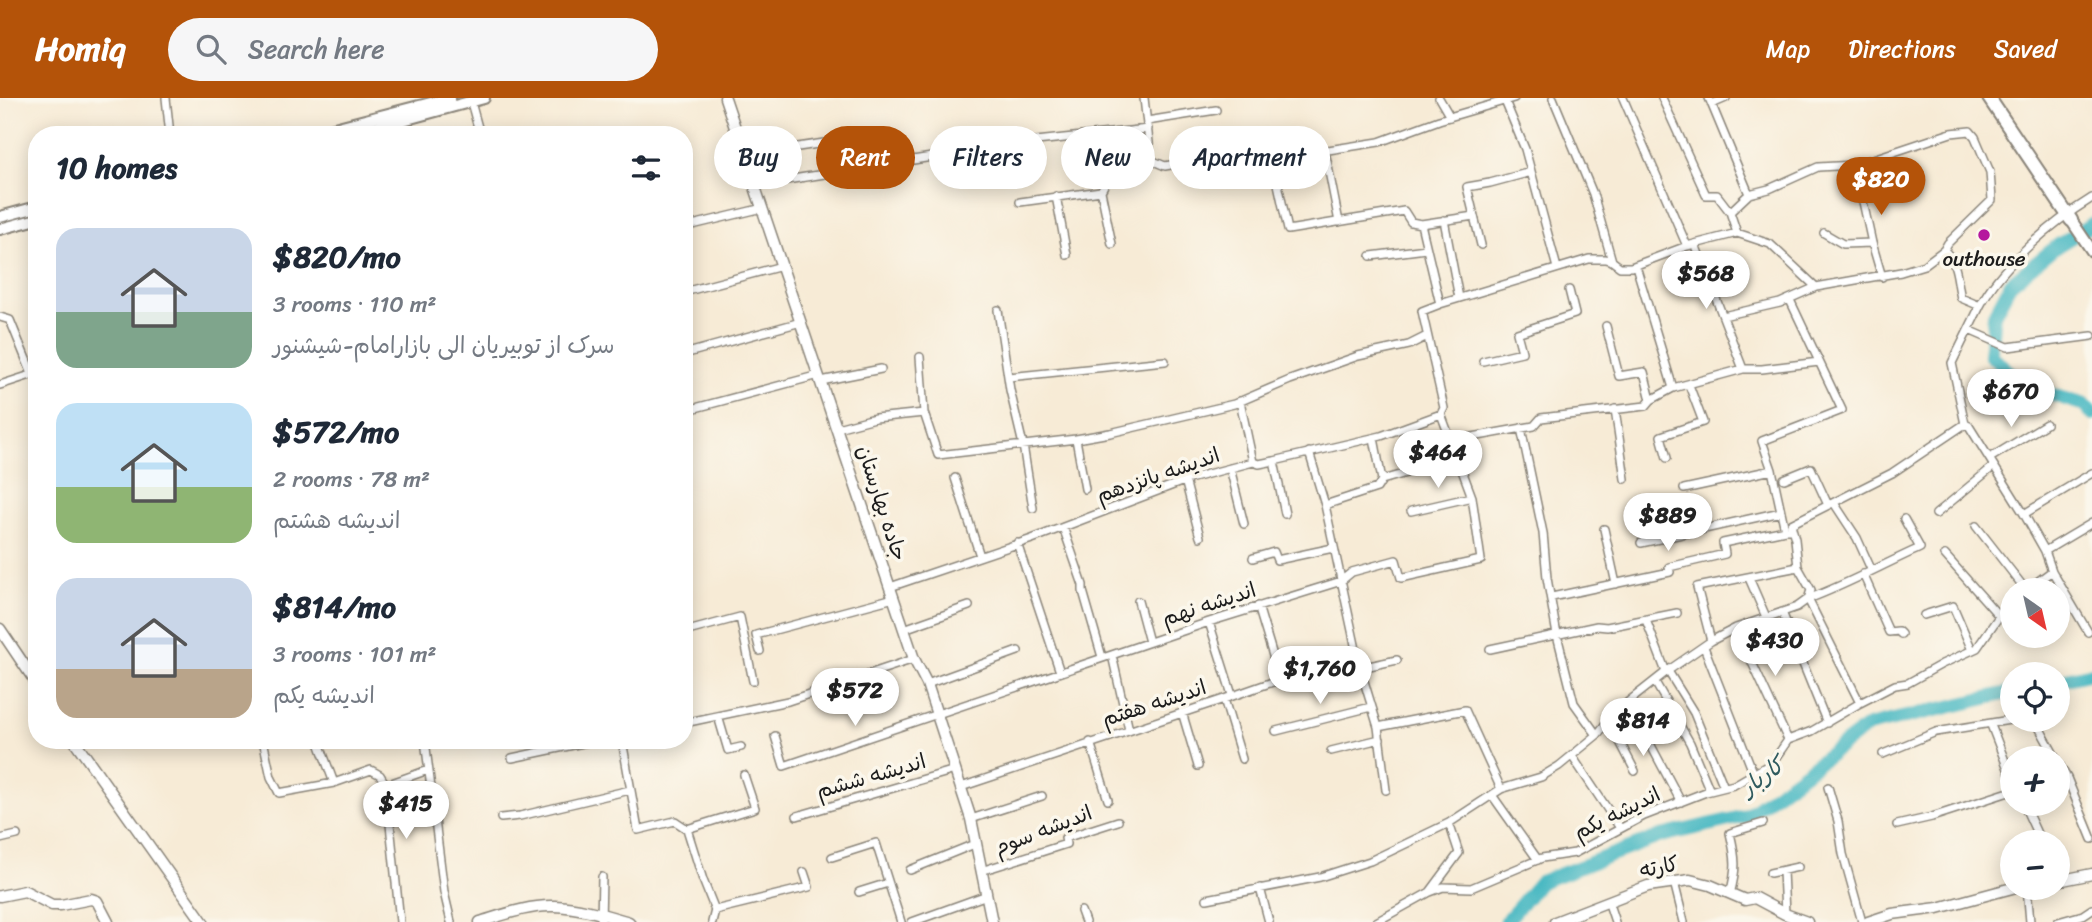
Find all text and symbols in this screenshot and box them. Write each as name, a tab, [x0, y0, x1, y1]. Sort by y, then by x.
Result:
search box	[168, 18, 658, 81]
text: Homiq	[35, 20, 126, 78]
text: Search here	[248, 26, 385, 72]
text: Map	[1766, 28, 1810, 70]
text: Directions	[1848, 28, 1956, 70]
text: Saved	[1994, 28, 2057, 70]
icon: search	[192, 30, 230, 68]
chip: Buy	[714, 126, 802, 189]
chip: Rent	[816, 126, 915, 189]
chip: Filters	[929, 126, 1047, 189]
chip: New	[1061, 126, 1155, 189]
chip: Apartment	[1169, 126, 1330, 189]
text: 10 homes	[56, 141, 177, 195]
icon: filters	[627, 149, 665, 187]
pin: $820	[1840, 158, 1922, 217]
text: $820	[1852, 159, 1910, 200]
marker: outhouse	[1976, 227, 1992, 243]
text: $820/mo	[273, 230, 401, 284]
place label: outhouse	[1942, 240, 2026, 278]
pin: $568	[1665, 252, 1747, 311]
text: $568	[1678, 253, 1734, 294]
icon: home	[112, 256, 196, 340]
text: 3 rooms · 110 m²	[273, 284, 437, 325]
text: سرک از توبیریان الی بازارامام-شیشنور	[273, 325, 615, 366]
pin: $670	[1970, 370, 2052, 429]
text: $670	[1983, 371, 2039, 412]
text: $572/mo	[273, 405, 399, 459]
pin: $464	[1397, 430, 1479, 490]
icon: home	[112, 431, 196, 515]
text: $464	[1409, 432, 1467, 473]
street label: اندیشه پانزدهم	[1091, 436, 1225, 514]
street label: جاده بهارستان	[845, 440, 919, 566]
text: 2 rooms · 78 m²	[273, 459, 430, 500]
pin: $889	[1627, 494, 1709, 553]
text: $889	[1639, 495, 1697, 536]
text: اندیشه هشتم	[273, 500, 400, 541]
street label: اندیشه نهم	[1157, 571, 1261, 637]
north arrow	[2000, 578, 2070, 648]
map controls	[2000, 578, 2070, 900]
text: $814/mo	[273, 580, 396, 634]
icon: home	[112, 606, 196, 690]
pin: $430	[1734, 618, 1816, 678]
text: $430	[1746, 620, 1804, 661]
text: 3 rooms · 101 m²	[273, 634, 437, 675]
pin: $1,760	[1263, 646, 1377, 706]
text: $1,760	[1284, 648, 1356, 689]
button: locate	[2000, 662, 2070, 732]
pin: $572	[814, 668, 896, 728]
street label: اندیشه هفتم	[1097, 668, 1211, 738]
text: $572	[827, 670, 883, 711]
text: اندیشه یکم	[273, 675, 375, 716]
pin: $814	[1602, 698, 1684, 758]
text: $814	[1616, 700, 1670, 741]
street label: اندیشه ششم	[812, 742, 930, 810]
water label: کاربار	[1729, 744, 1797, 809]
button: +	[2000, 746, 2070, 816]
street label: اندیشه یکم	[1567, 776, 1667, 850]
pin: $415	[365, 782, 447, 841]
text: $415	[379, 783, 433, 824]
street label: اندیشه سوم	[988, 794, 1098, 866]
button: −	[2000, 830, 2070, 900]
street label: کارته	[1636, 845, 1682, 889]

